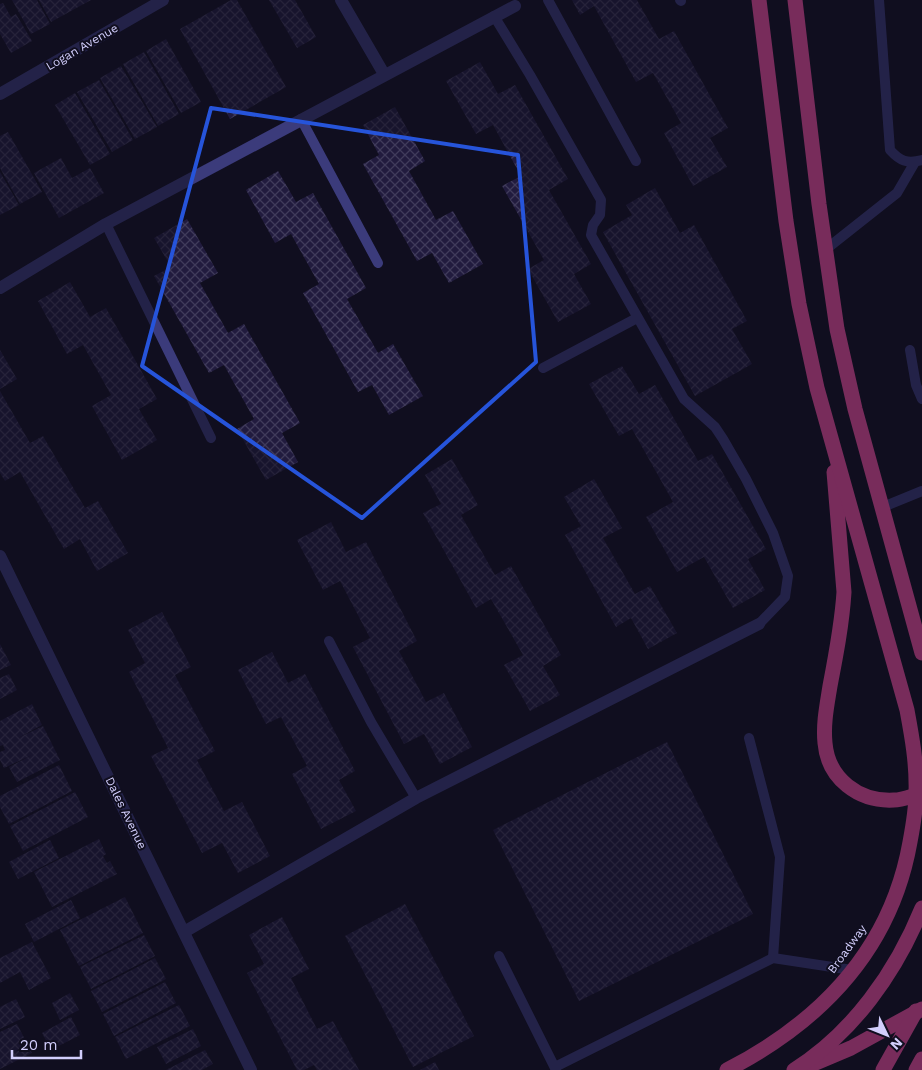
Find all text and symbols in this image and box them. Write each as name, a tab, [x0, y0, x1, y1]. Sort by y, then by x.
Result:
street label: Logan Avenue	[43, 21, 121, 73]
street label: Dales Avenue	[103, 775, 150, 851]
street label: Broadway	[825, 921, 870, 976]
north arrow	[862, 1010, 912, 1060]
scale bar	[12, 1028, 81, 1060]
text: N	[887, 1035, 906, 1053]
text: 20 m	[20, 1036, 58, 1054]

